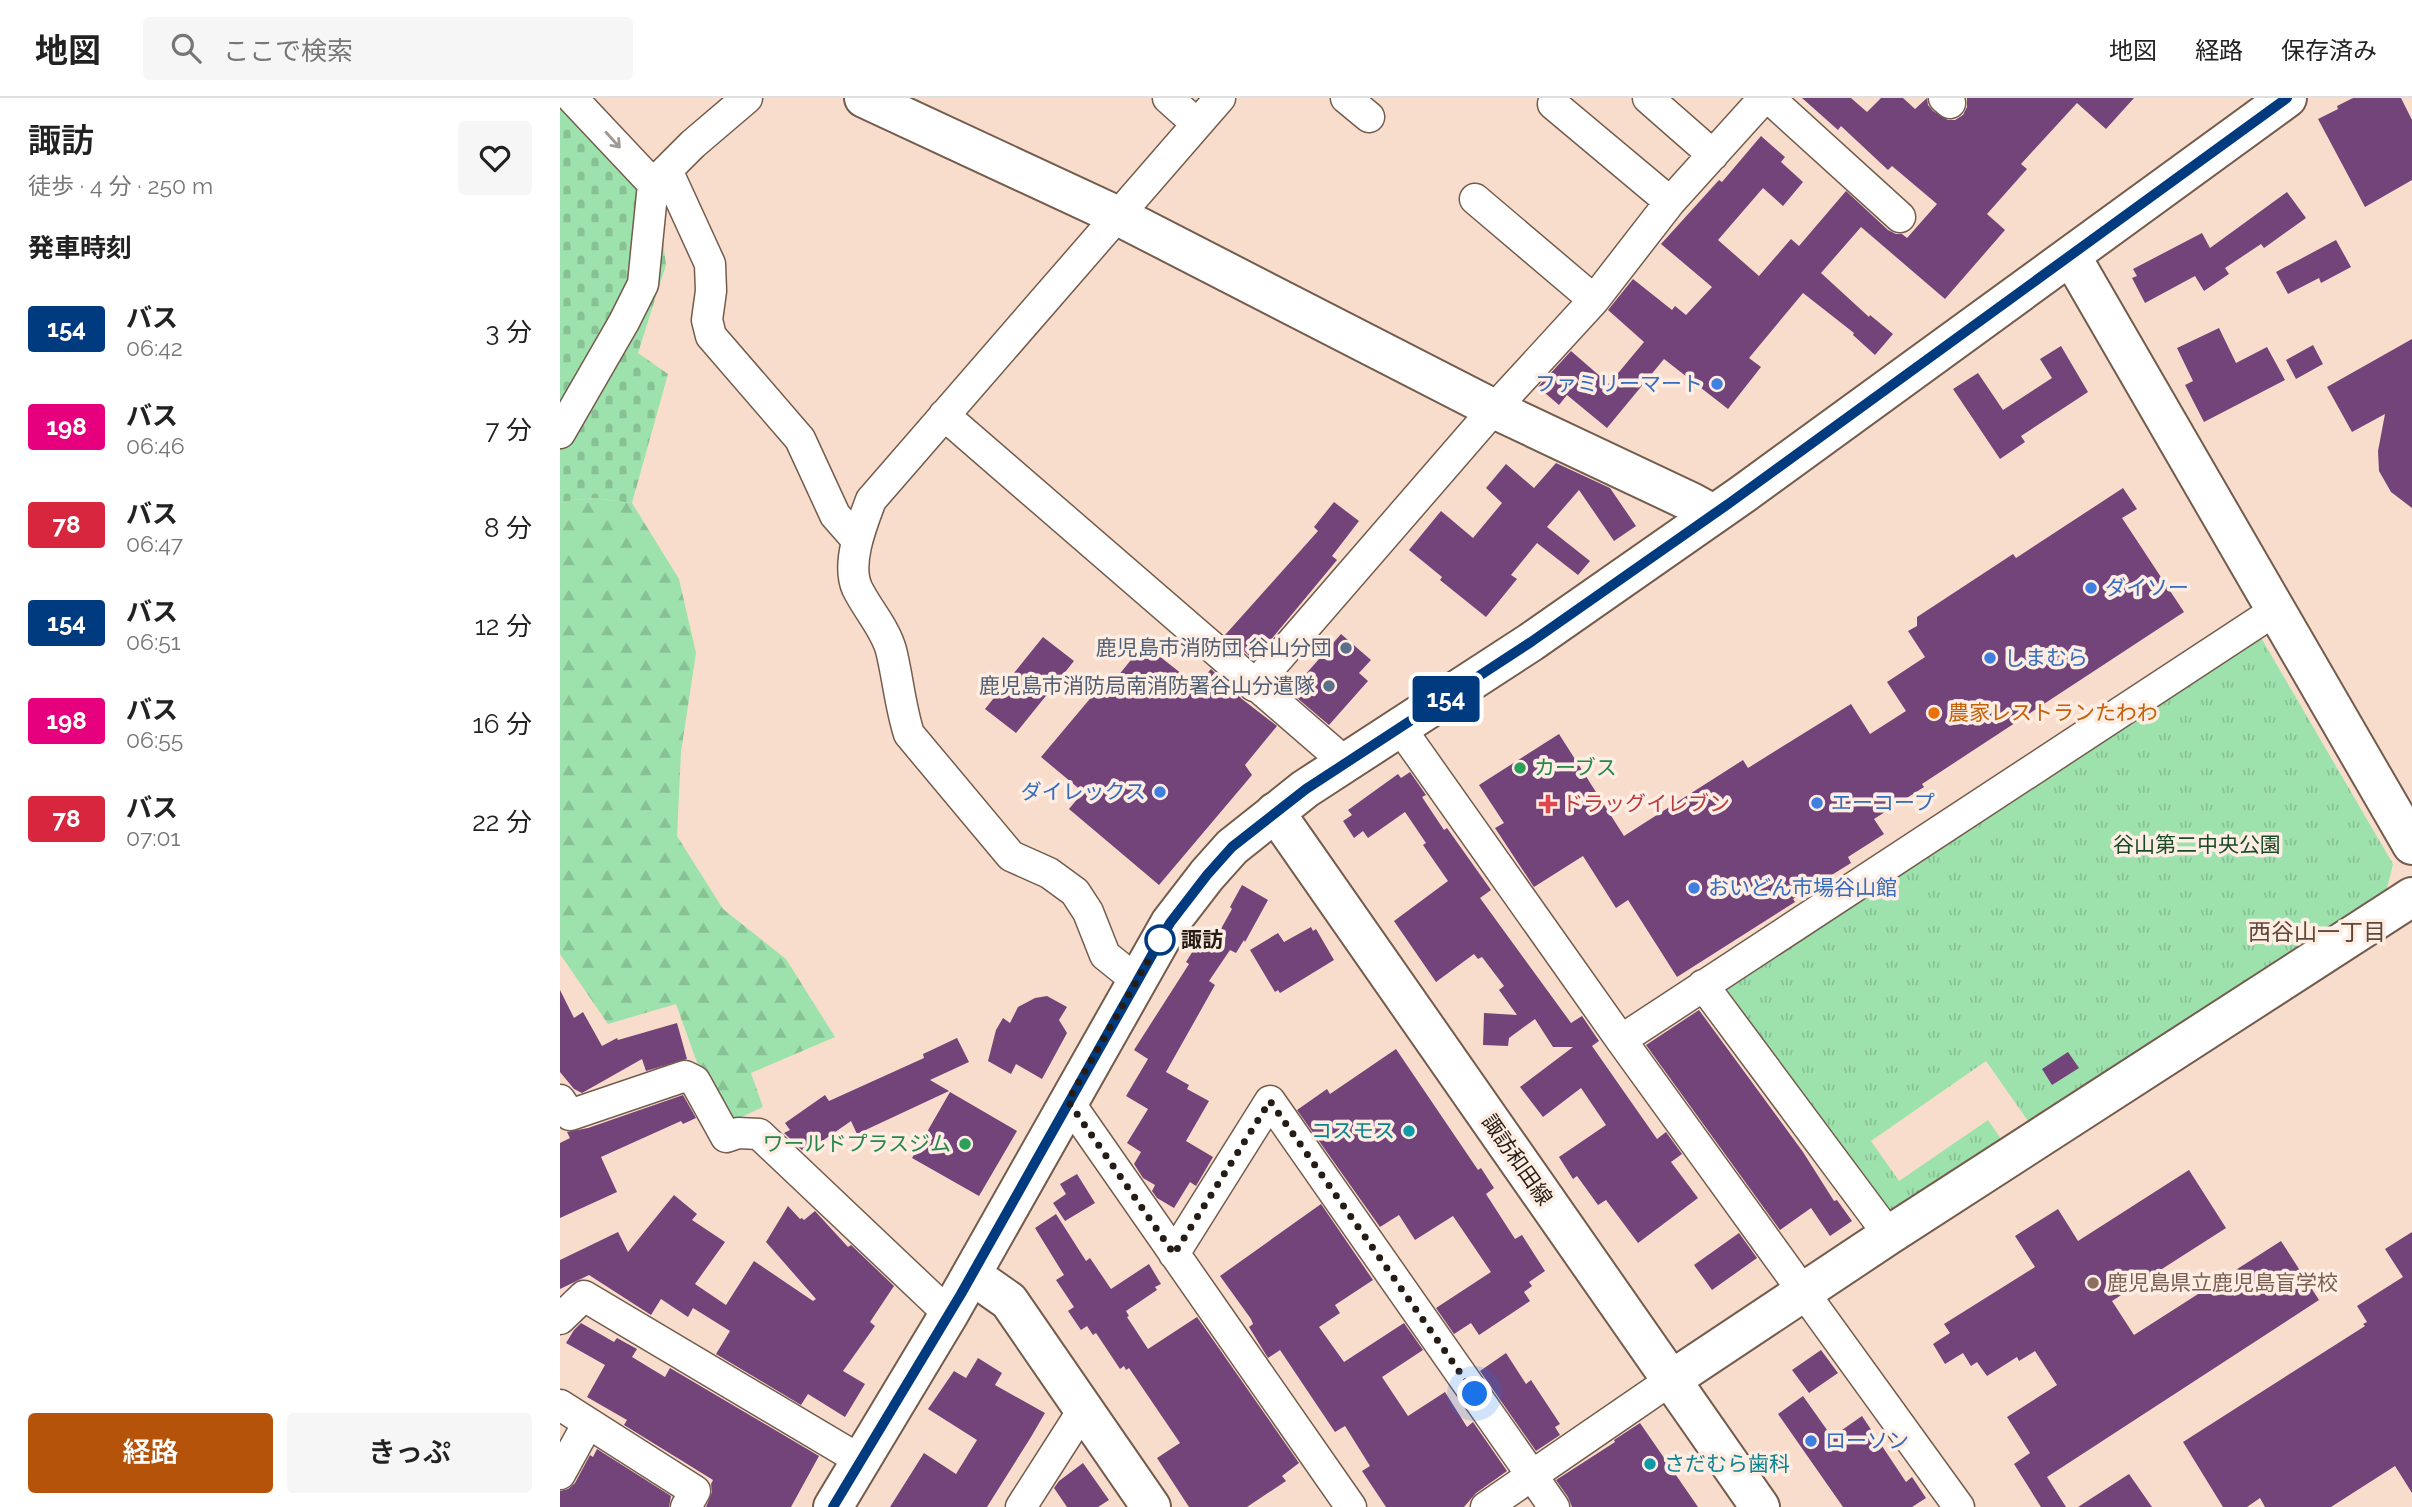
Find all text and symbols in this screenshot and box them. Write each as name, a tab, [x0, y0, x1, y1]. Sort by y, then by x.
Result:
search box	[143, 17, 633, 80]
icon: search	[167, 29, 205, 67]
text: 地図	[35, 31, 101, 70]
text: ここで検索	[223, 36, 353, 66]
text: 地図	[2109, 36, 2157, 65]
text: 経路	[2195, 36, 2243, 65]
text: 保存済み	[2281, 36, 2377, 65]
text: 諏訪	[28, 121, 94, 160]
button: heart	[458, 121, 532, 195]
one-way arrow	[605, 131, 621, 149]
text: 徒歩 · 4 分 · 250 m	[28, 172, 213, 199]
text: 発車時刻	[28, 233, 132, 263]
text: バス	[126, 303, 178, 333]
text: 154	[47, 314, 86, 343]
text: 3 分	[485, 317, 532, 347]
text: 06:42	[126, 334, 183, 361]
place label: ファミリーマート	[1535, 371, 1703, 396]
marker: ファミリーマート	[1709, 376, 1725, 392]
text: バス	[126, 401, 178, 431]
text: 198	[46, 412, 87, 441]
text: 7 分	[485, 415, 532, 445]
text: 06:46	[126, 432, 185, 459]
text: バス	[126, 499, 178, 529]
text: 78	[53, 510, 80, 539]
text: 8 分	[484, 513, 532, 543]
text: 06:47	[126, 530, 183, 557]
place label: ダイソー	[2105, 575, 2189, 600]
marker: ダイソー	[2083, 580, 2099, 596]
text: バス	[126, 597, 178, 627]
text: 154	[47, 608, 86, 637]
text: 12 分	[475, 611, 532, 641]
text: 06:51	[126, 628, 181, 655]
place label: 鹿児島市消防団 谷山分団	[1096, 635, 1332, 660]
marker: 鹿児島市消防団 谷山分団	[1338, 640, 1354, 656]
place label: しまむら	[2004, 645, 2088, 670]
marker: しまむら	[1982, 650, 1998, 666]
place label: 鹿児島市消防局南消防署谷山分遣隊	[979, 673, 1315, 698]
line badge: 154	[1406, 676, 1486, 722]
marker: 鹿児島市消防局南消防署谷山分遣隊	[1321, 678, 1337, 694]
text: 154	[1427, 684, 1465, 713]
text: バス	[126, 695, 178, 725]
place label: 農家レストランたわわ	[1948, 700, 2158, 725]
marker: 農家レストランたわわ	[1926, 705, 1942, 721]
text: 198	[46, 706, 87, 735]
text: 16 分	[473, 709, 532, 739]
text: 06:55	[126, 726, 183, 753]
place label: カーブス	[1534, 755, 1617, 780]
marker: カーブス	[1512, 760, 1528, 776]
place label: ダイレックス	[1021, 779, 1146, 804]
marker: ダイレックス	[1152, 784, 1168, 800]
place label: エーコープ	[1831, 790, 1935, 815]
place label: ドラッグイレブン	[1562, 791, 1730, 816]
text: バス	[126, 793, 178, 823]
marker: エーコープ	[1809, 795, 1825, 811]
marker: ドラッグイレブン	[1540, 796, 1556, 812]
text: 78	[53, 804, 80, 833]
text: 22 分	[472, 807, 532, 837]
text: 07:01	[126, 824, 180, 851]
park label: 谷山第二中央公園	[2113, 832, 2281, 857]
place label: おいどん市場谷山館	[1708, 875, 1897, 900]
marker: おいどん市場谷山館	[1686, 880, 1702, 896]
district label: 西谷山一丁目	[2248, 918, 2386, 945]
marker: 諏訪	[1145, 925, 1175, 955]
place label: 諏訪	[1181, 927, 1223, 952]
street label: 諏訪和田線	[1477, 1110, 1558, 1210]
place label: コスモス	[1311, 1118, 1395, 1143]
marker: コスモス	[1401, 1123, 1417, 1139]
place label: ワールドプラスジム	[762, 1131, 951, 1156]
marker: ワールドプラスジム	[957, 1136, 973, 1152]
place label: 鹿児島県立鹿児島盲学校	[2107, 1270, 2338, 1295]
marker: 鹿児島県立鹿児島盲学校	[2085, 1275, 2101, 1291]
your location	[1457, 1376, 1492, 1411]
button: 経路	[28, 1413, 273, 1493]
button: きっぷ	[287, 1413, 532, 1493]
place label: ローソン	[1825, 1428, 1909, 1453]
marker: ローソン	[1803, 1433, 1819, 1449]
place label: さだむら歯科	[1664, 1451, 1790, 1476]
marker: さだむら歯科	[1642, 1456, 1658, 1472]

